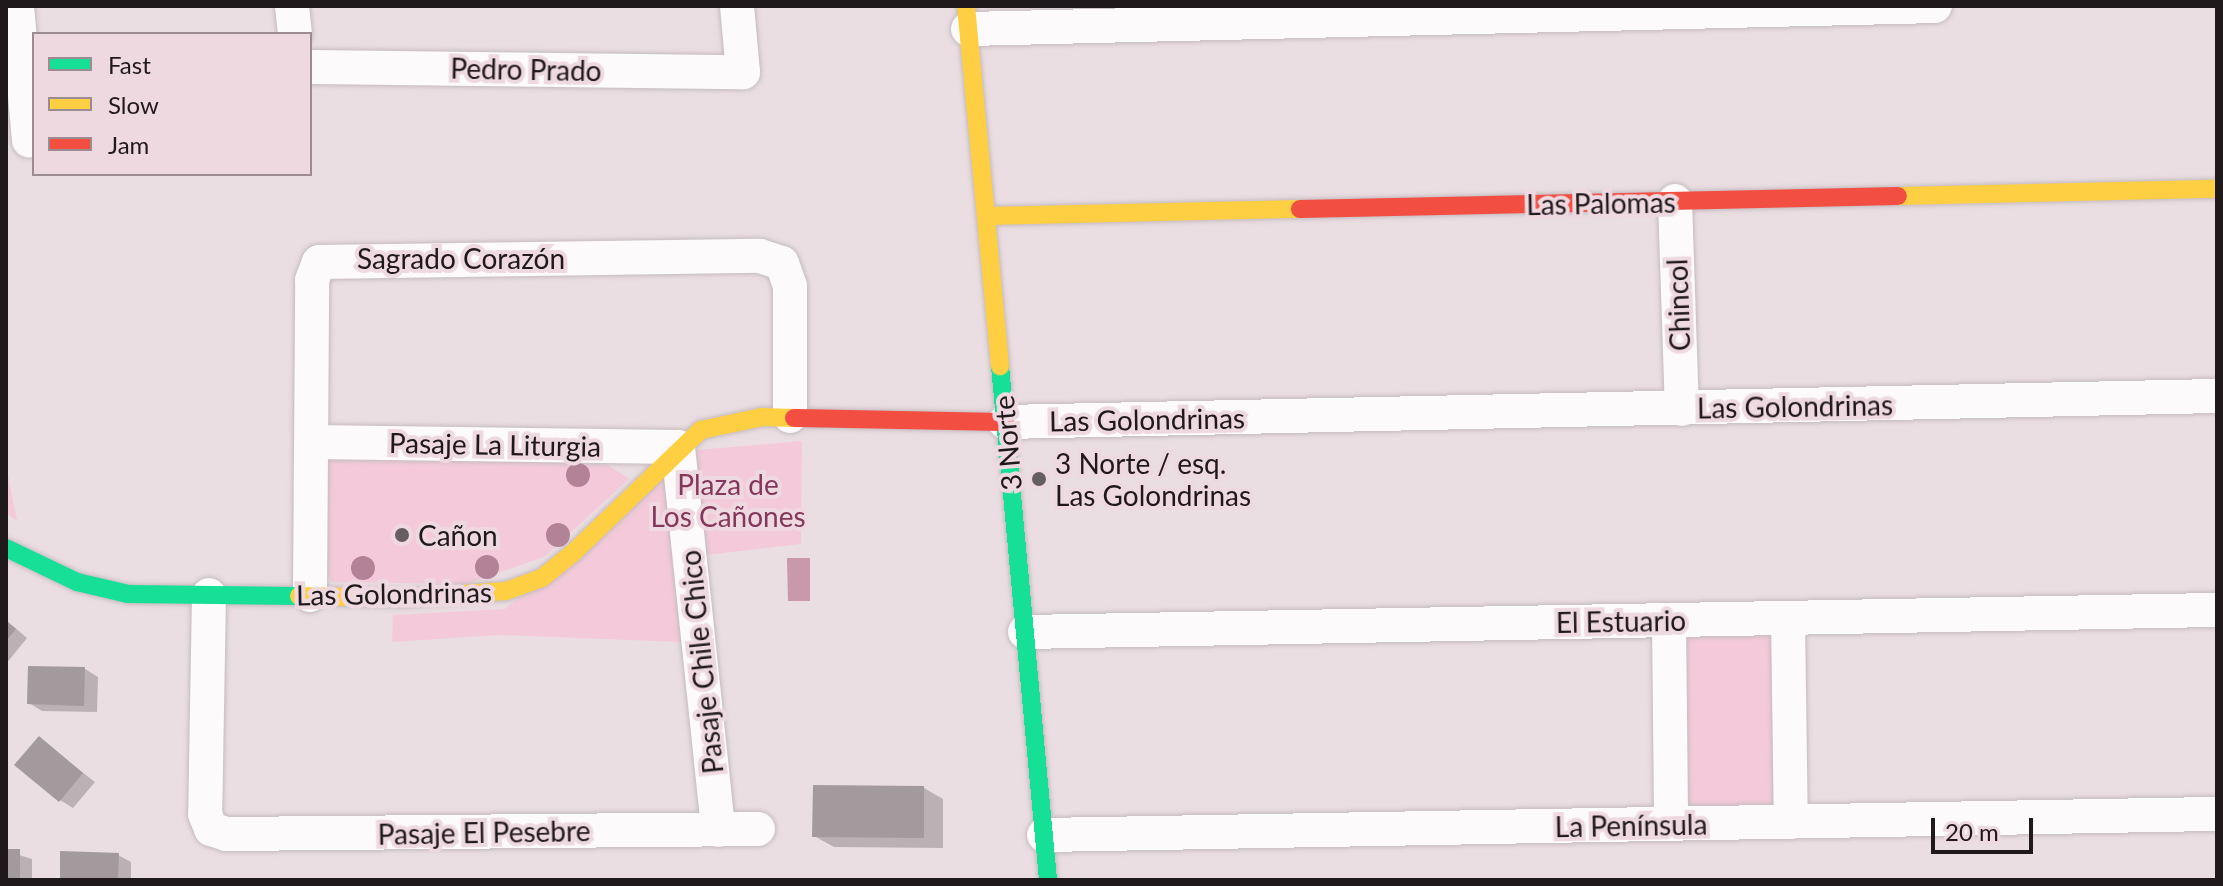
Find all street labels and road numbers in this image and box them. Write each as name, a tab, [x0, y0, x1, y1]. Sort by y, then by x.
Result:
street label: Pedro Prado	[450, 51, 602, 87]
street label: Las Palomas	[1526, 185, 1676, 221]
street label: Sagrado Corazón	[357, 241, 565, 275]
street label: Chincol	[1660, 258, 1696, 352]
street label: Las Golondrinas	[1697, 387, 1893, 425]
street label: 3 Norte	[986, 394, 1028, 492]
street label: Las Golondrinas	[1049, 400, 1245, 438]
street label: Pasaje La Liturgia	[389, 425, 601, 463]
street label: Pasaje Chile Chico	[673, 549, 729, 775]
street label: Las Golondrinas	[296, 574, 492, 612]
street label: El Estuario	[1556, 603, 1686, 639]
street label: La Península	[1554, 807, 1708, 843]
street label: Pasaje El Pesebre	[377, 813, 591, 851]

